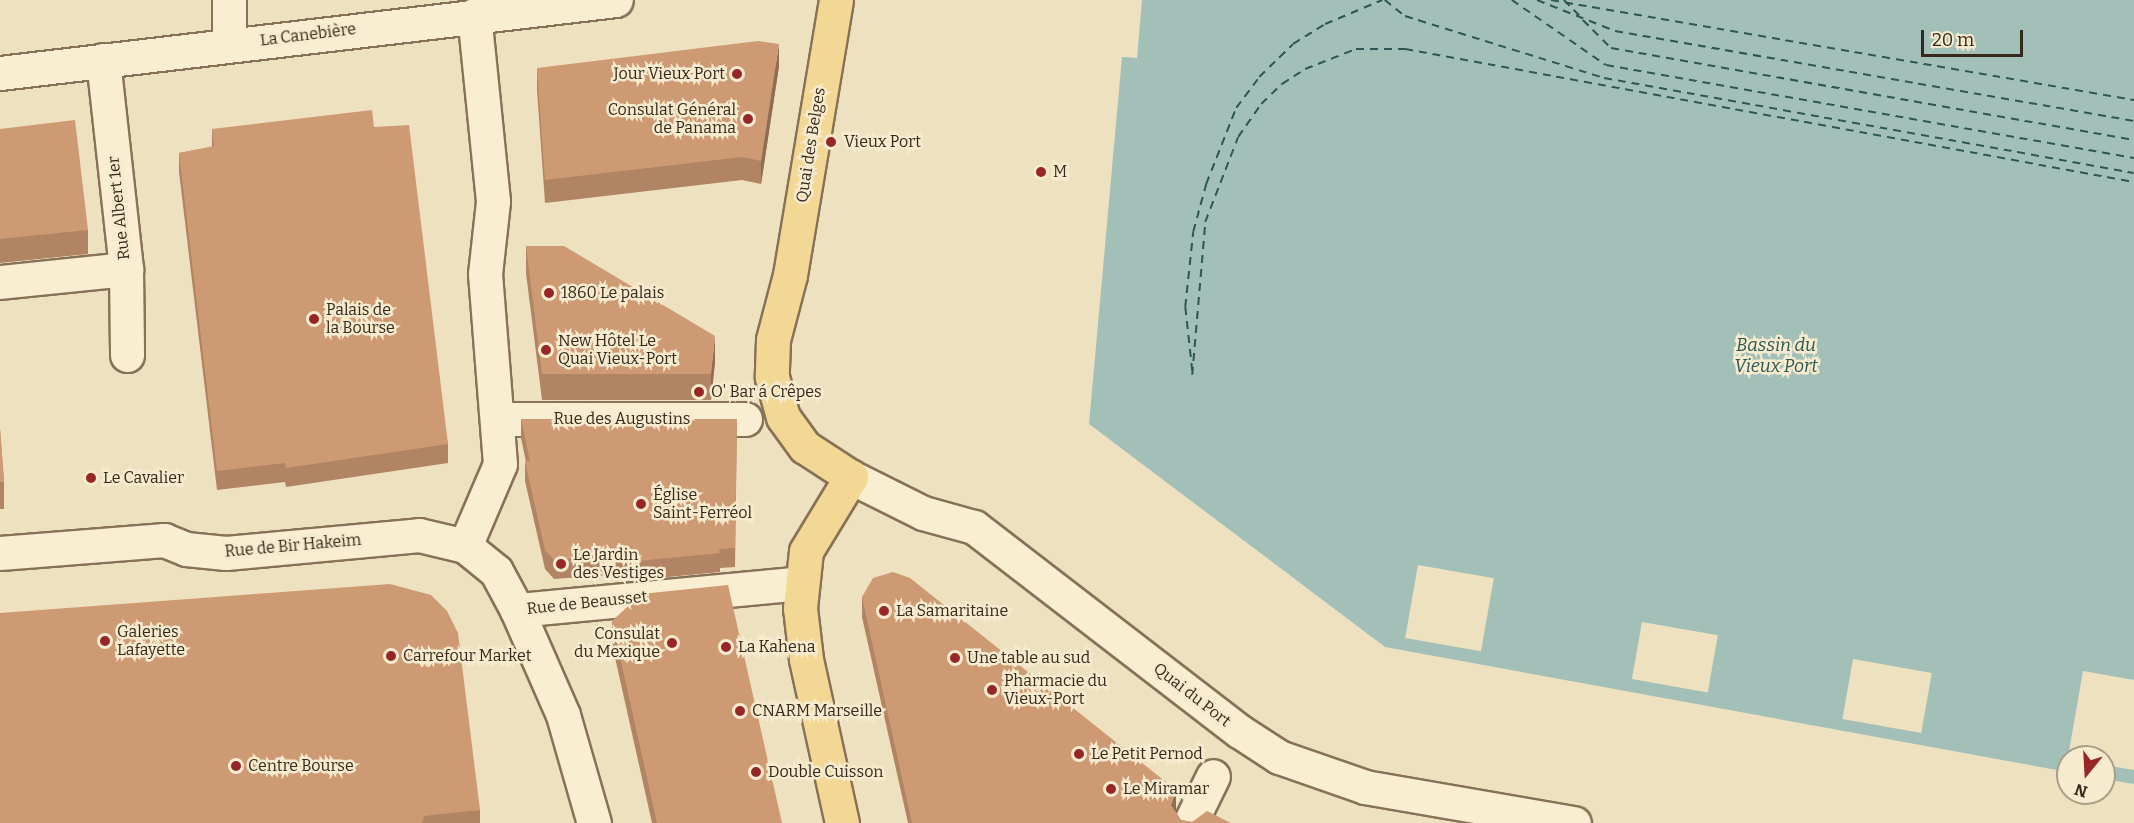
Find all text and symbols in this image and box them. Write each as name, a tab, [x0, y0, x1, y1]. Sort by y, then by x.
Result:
scale bar	[1924, 18, 2026, 56]
street label: La Canebière	[259, 20, 357, 50]
text: 20 m	[1932, 29, 1974, 51]
place label: Jour Vieux Port	[613, 64, 725, 84]
marker: Jour Vieux Port	[730, 67, 744, 81]
street label: Quai des Belges	[792, 86, 830, 204]
place label: Consulat Général de Panama	[608, 100, 736, 138]
marker: Consulat Général de Panama	[741, 112, 755, 126]
place label: Vieux Port	[844, 132, 921, 152]
marker: Vieux Port	[822, 133, 840, 151]
street label: Rue Albert 1er	[104, 155, 134, 261]
place label: M	[1053, 162, 1067, 182]
marker: M	[1034, 165, 1048, 179]
place label: 1860 Le palais	[561, 283, 664, 303]
marker: 1860 Le palais	[542, 286, 556, 300]
place label: Palais de la Bourse	[326, 300, 395, 338]
marker: Palais de la Bourse	[307, 312, 321, 326]
place label: New Hôtel Le Quai Vieux-Port	[558, 331, 677, 369]
water label: Bassin du Vieux Port	[1734, 335, 1818, 378]
marker: New Hôtel Le Quai Vieux-Port	[539, 343, 553, 357]
place label: O' Bar á Crêpes	[711, 382, 822, 402]
marker: O' Bar á Crêpes	[692, 385, 706, 399]
street label: Rue des Augustins	[554, 409, 690, 429]
place label: Le Cavalier	[103, 468, 184, 488]
marker: Le Cavalier	[84, 471, 98, 485]
place label: Église Saint-Ferréol	[653, 485, 752, 523]
marker: Église Saint-Ferréol	[634, 497, 648, 511]
street label: Rue de Bir Hakeim	[224, 530, 362, 562]
place label: Le Jardin des Vestiges	[573, 545, 664, 583]
marker: Le Jardin des Vestiges	[554, 557, 568, 571]
street label: Rue de Beausset	[526, 587, 648, 619]
place label: La Samaritaine	[896, 601, 1008, 621]
marker: La Samaritaine	[877, 604, 891, 618]
place label: Galeries Lafayette	[117, 622, 185, 660]
place label: Consulat du Mexique	[574, 624, 660, 662]
marker: Galeries Lafayette	[98, 634, 112, 648]
marker: Consulat du Mexique	[665, 636, 679, 650]
place label: La Kahena	[738, 637, 816, 657]
marker: La Kahena	[719, 640, 733, 654]
place label: Carrefour Market	[403, 646, 531, 666]
place label: Une table au sud	[967, 648, 1090, 668]
marker: Carrefour Market	[384, 649, 398, 663]
marker: Une table au sud	[948, 651, 962, 665]
street label: Quai du Port	[1150, 659, 1234, 731]
place label: Pharmacie du Vieux-Port	[1004, 671, 1107, 709]
marker: Pharmacie du Vieux-Port	[985, 683, 999, 697]
place label: CNARM Marseille	[752, 701, 882, 721]
marker: CNARM Marseille	[733, 704, 747, 718]
place label: Le Petit Pernod	[1091, 744, 1203, 764]
north arrow	[2056, 745, 2116, 805]
marker: Le Petit Pernod	[1072, 747, 1086, 761]
place label: Centre Bourse	[248, 756, 354, 776]
marker: Centre Bourse	[229, 759, 243, 773]
place label: Double Cuisson	[768, 762, 883, 782]
marker: Double Cuisson	[749, 765, 763, 779]
place label: Le Miramar	[1123, 779, 1209, 799]
text: N	[2072, 780, 2090, 802]
marker: Le Miramar	[1104, 782, 1118, 796]

